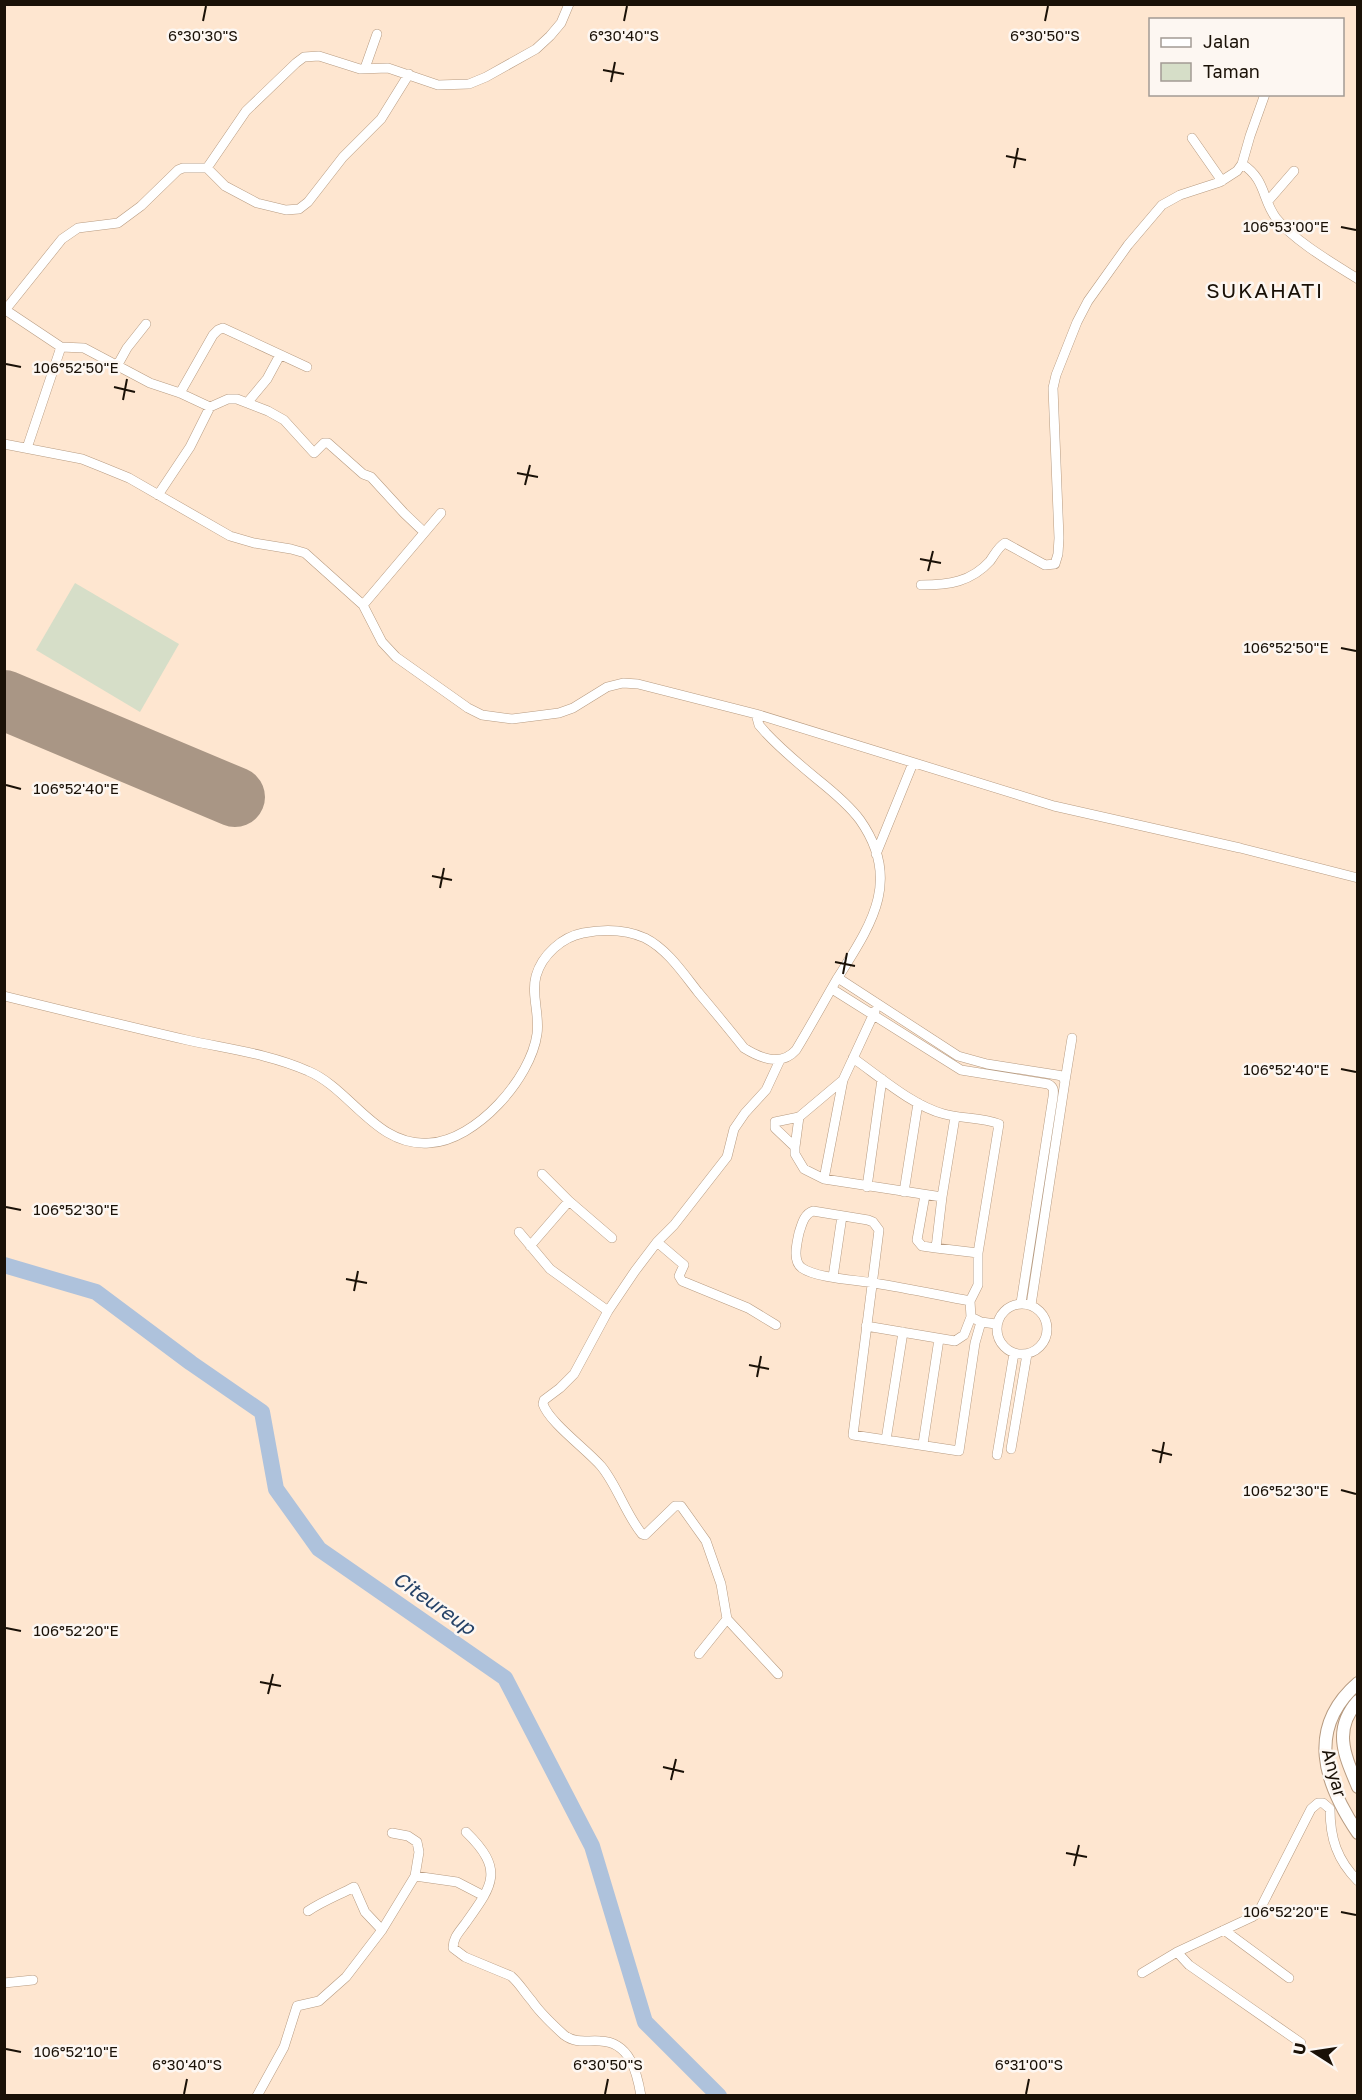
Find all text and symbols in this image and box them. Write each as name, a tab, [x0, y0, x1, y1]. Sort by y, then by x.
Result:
legend	[1149, 18, 1344, 96]
text: 6°30'30"S	[168, 26, 238, 44]
text: 6°30'40"S	[589, 26, 659, 44]
text: 6°30'50"S	[1010, 26, 1080, 44]
text: Jalan	[1203, 30, 1250, 52]
text: Taman	[1203, 60, 1260, 82]
text: 106°53'00"E	[1243, 217, 1329, 235]
district label: SUKAHATI	[1206, 277, 1324, 303]
text: 106°52'50"E	[33, 358, 119, 376]
text: 106°52'50"E	[1243, 638, 1329, 656]
text: 106°52'40"E	[33, 779, 119, 797]
text: 106°52'40"E	[1243, 1060, 1329, 1078]
text: 106°52'30"E	[33, 1200, 119, 1218]
text: 106°52'30"E	[1243, 1481, 1329, 1499]
water label: Citeureup	[389, 1565, 481, 1640]
text: 106°52'20"E	[33, 1621, 119, 1639]
street label: Anyar	[1318, 1746, 1352, 1799]
text: 106°52'20"E	[1243, 1902, 1329, 1920]
north arrow	[1284, 2022, 1344, 2082]
text: U	[1288, 2041, 1310, 2057]
text: 106°52'10"E	[34, 2042, 118, 2060]
text: 6°30'40"S	[152, 2055, 222, 2073]
text: 6°30'50"S	[573, 2055, 643, 2073]
text: 6°31'00"S	[995, 2055, 1063, 2073]

